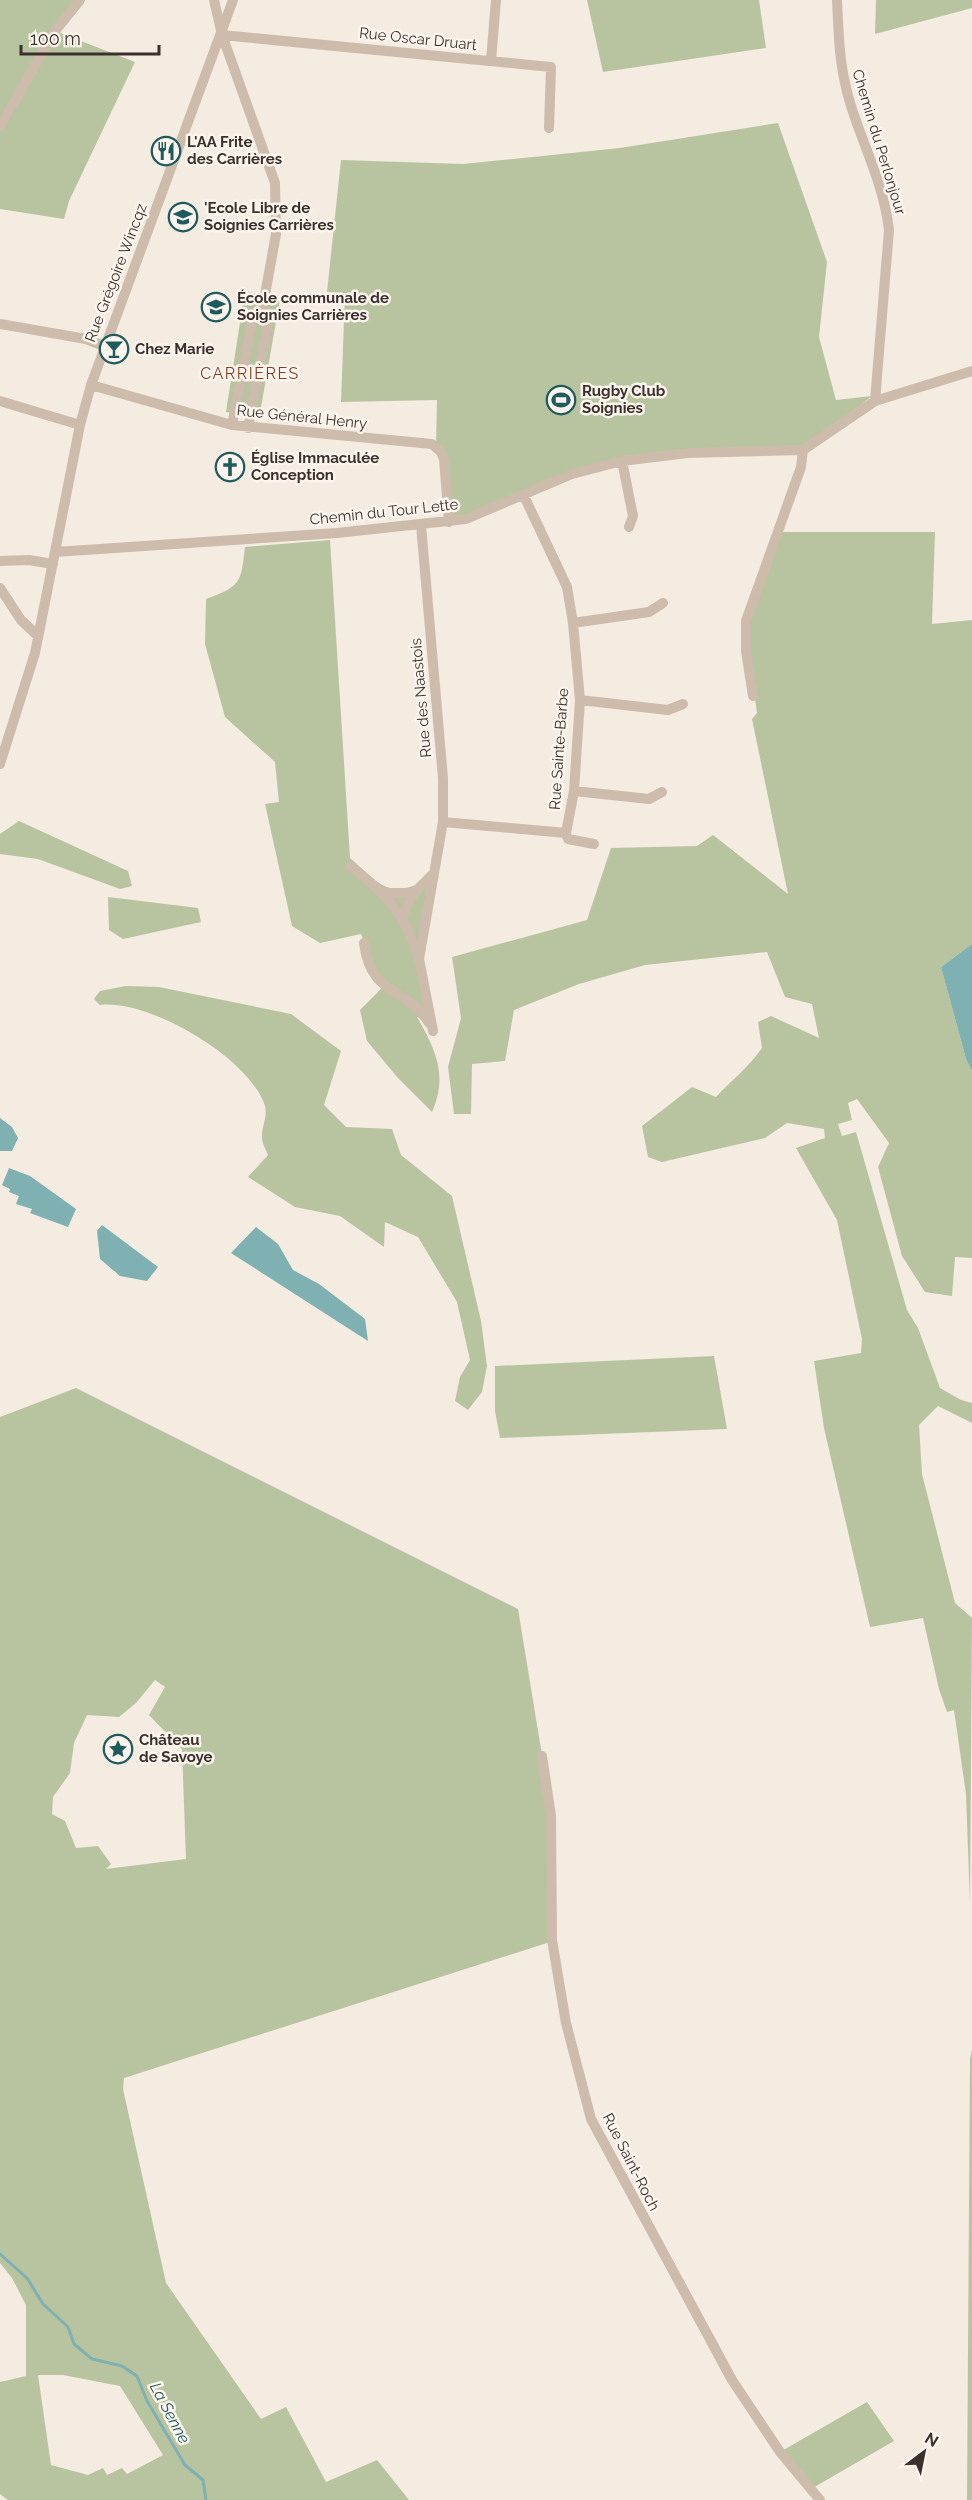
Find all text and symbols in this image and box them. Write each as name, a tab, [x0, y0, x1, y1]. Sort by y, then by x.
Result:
scale bar	[21, 18, 159, 56]
street label: Rue Oscar Druart	[358, 24, 478, 54]
text: 100 m	[30, 28, 81, 49]
street label: Chemin du Perlonjour	[848, 67, 910, 218]
place label: L'AA Frite des Carrières	[187, 133, 282, 168]
restaurant icon: L'AA Frite des Carrières	[150, 135, 182, 167]
place label: 'Ecole Libre de Soignies Carrières	[204, 199, 334, 234]
street label: Rue Grégoire Wincqz	[81, 201, 151, 345]
school or university icon: 'Ecole Libre de Soignies Carrières	[167, 201, 199, 233]
place label: École communale de Soignies Carrières	[237, 289, 389, 324]
school or university icon: École communale de Soignies Carrières	[200, 291, 232, 323]
bar icon: Chez Marie	[98, 333, 130, 365]
place label: Chez Marie	[135, 340, 214, 358]
district label: CARRIÈRES	[200, 363, 300, 383]
place label: Rugby Club Soignies	[582, 382, 666, 417]
sports icon: Rugby Club Soignies	[545, 384, 577, 416]
street label: Rue Général Henry	[236, 401, 368, 433]
place label: Église Immaculée Conception	[251, 449, 379, 484]
church icon: Église Immaculée Conception	[214, 451, 246, 483]
street label: Chemin du Tour Lette	[309, 495, 459, 529]
street label: Rue des Naastois	[407, 638, 435, 758]
street label: Rue Sainte-Barbe	[546, 687, 572, 810]
place label: Château de Savoye	[139, 1731, 213, 1766]
place icon: Château de Savoye	[102, 1733, 134, 1765]
street label: Rue Saint-Roch	[599, 2110, 663, 2214]
water label: La Senne	[146, 2379, 194, 2447]
north arrow	[894, 2422, 954, 2482]
text: N	[921, 2428, 942, 2451]

